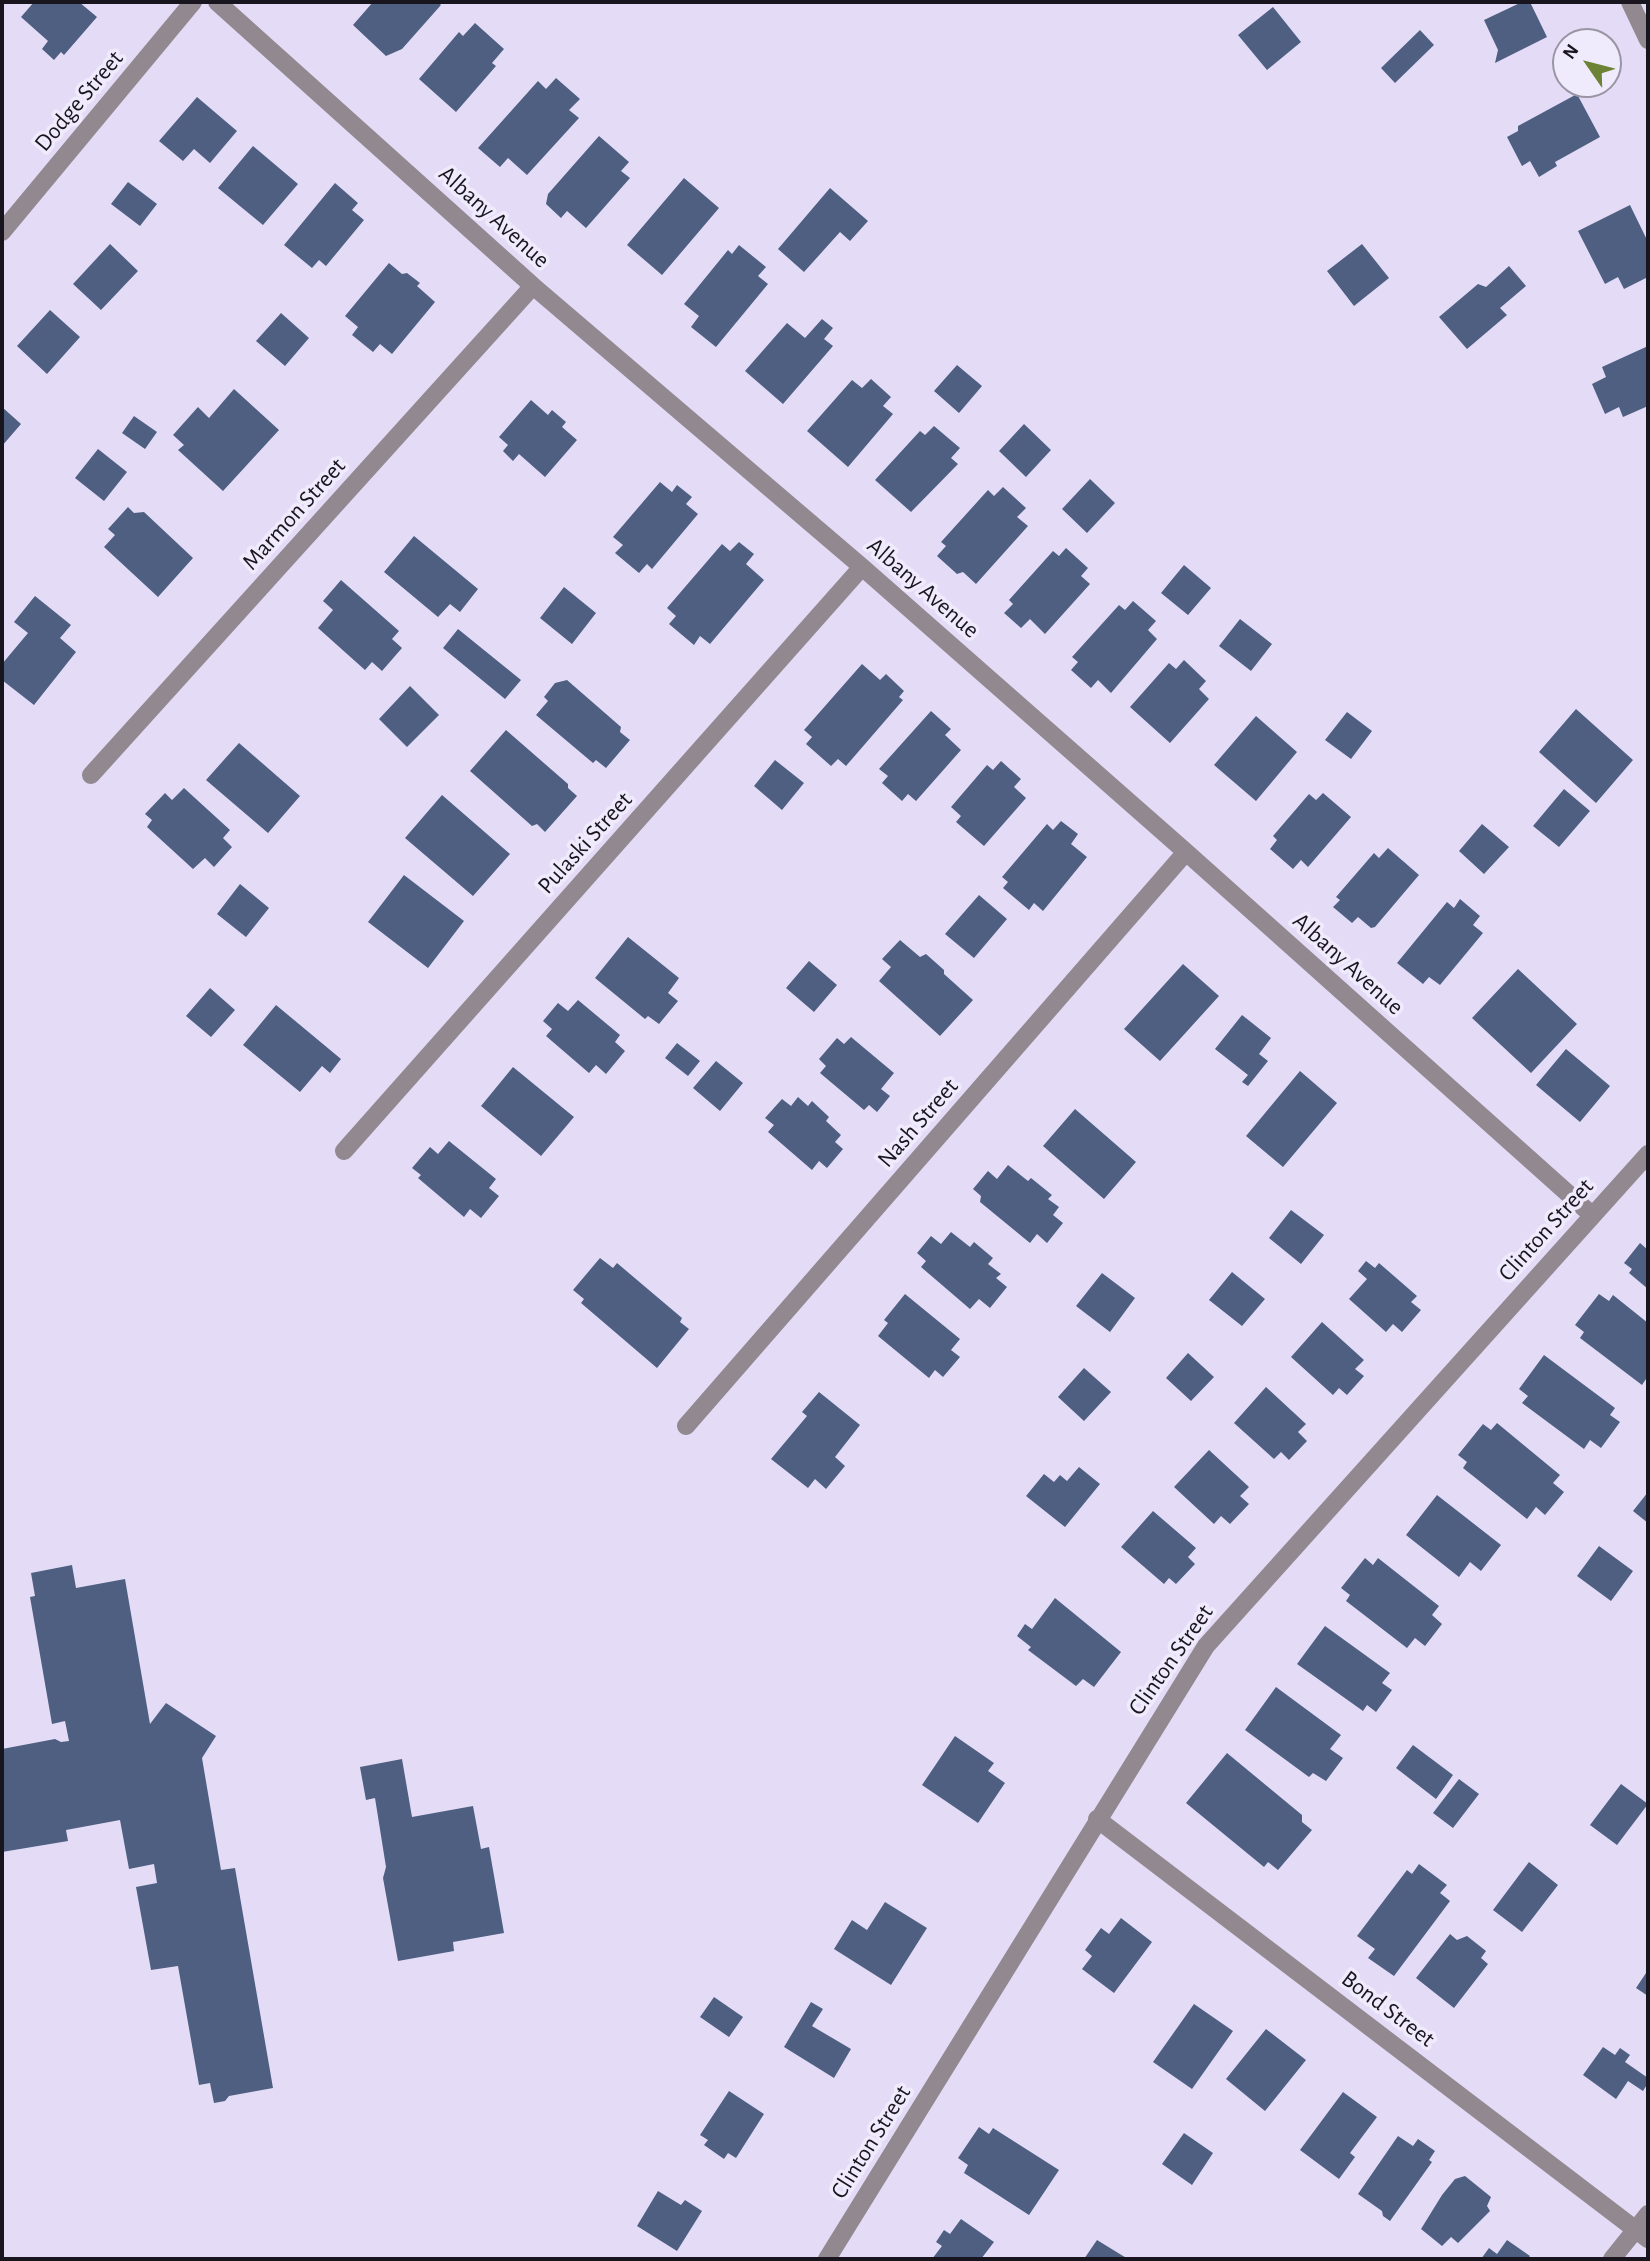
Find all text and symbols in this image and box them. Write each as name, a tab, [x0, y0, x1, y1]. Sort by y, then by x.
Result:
north arrow	[1552, 28, 1622, 98]
text: N	[1559, 41, 1583, 63]
street label: Dodge Street	[28, 45, 130, 157]
street label: Albany Avenue	[433, 160, 555, 274]
street label: Marmon Street	[236, 452, 352, 576]
street label: Albany Avenue	[861, 532, 985, 644]
street label: Pulaski Street	[532, 786, 638, 900]
street label: Albany Avenue	[1287, 907, 1409, 1021]
street label: Nash Street	[871, 1072, 965, 1174]
street label: Clinton Street	[1492, 1173, 1600, 1287]
street label: Clinton Street	[1122, 1599, 1220, 1721]
street label: Bond Street	[1336, 1965, 1440, 2053]
street label: Clinton Street	[825, 2080, 917, 2204]

